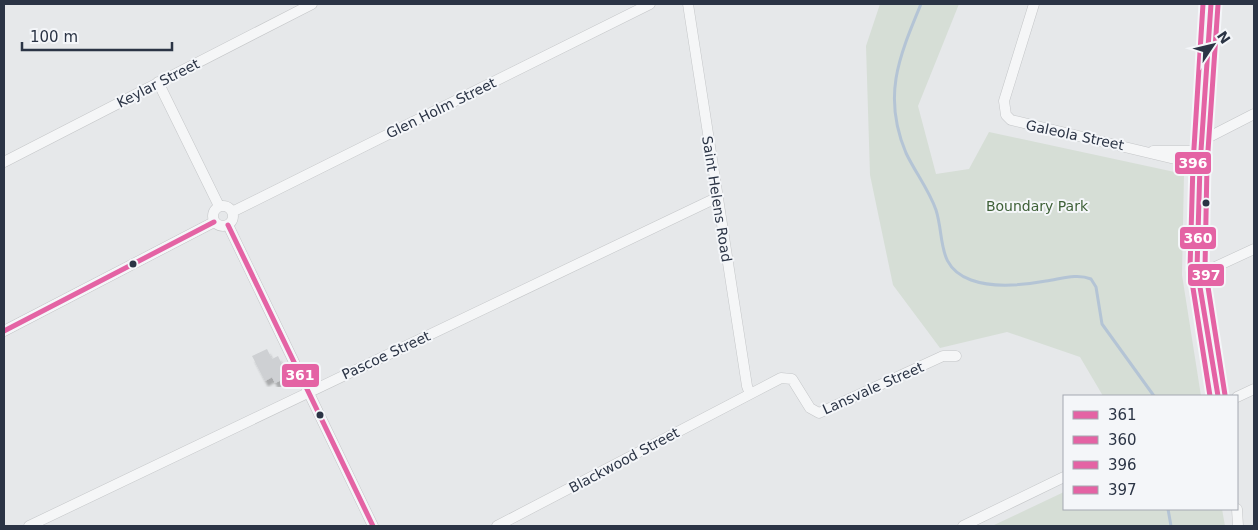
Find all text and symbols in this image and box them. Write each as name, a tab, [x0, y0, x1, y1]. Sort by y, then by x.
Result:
scale bar	[22, 20, 172, 52]
north arrow	[1188, 20, 1238, 70]
text: 100 m	[30, 28, 78, 46]
text: N	[1214, 28, 1234, 47]
street label: Keylar Street	[114, 55, 202, 111]
street label: Glen Holm Street	[383, 74, 499, 142]
street label: Galeola Street	[1024, 117, 1126, 153]
street label: Saint Helens Road	[699, 135, 735, 263]
line badge: 396	[1174, 151, 1212, 175]
text: 396	[1178, 155, 1208, 171]
park label: Boundary Park	[986, 198, 1089, 214]
unlabelled marker	[1201, 198, 1211, 208]
line badge: 360	[1179, 226, 1217, 250]
text: 360	[1183, 230, 1213, 246]
unlabelled marker	[128, 259, 138, 269]
line badge: 397	[1187, 263, 1225, 287]
text: 397	[1191, 267, 1221, 283]
street label: Pascoe Street	[339, 327, 433, 382]
street label: Lansvale Street	[820, 358, 926, 417]
line badge: 361	[281, 363, 320, 388]
text: 361	[285, 367, 315, 383]
legend	[1063, 395, 1238, 510]
text: 361	[1108, 406, 1137, 424]
unlabelled marker	[315, 410, 325, 420]
street label: Blackwood Street	[566, 424, 682, 496]
text: 360	[1108, 431, 1137, 449]
text: 396	[1108, 456, 1137, 474]
text: 397	[1108, 481, 1137, 499]

